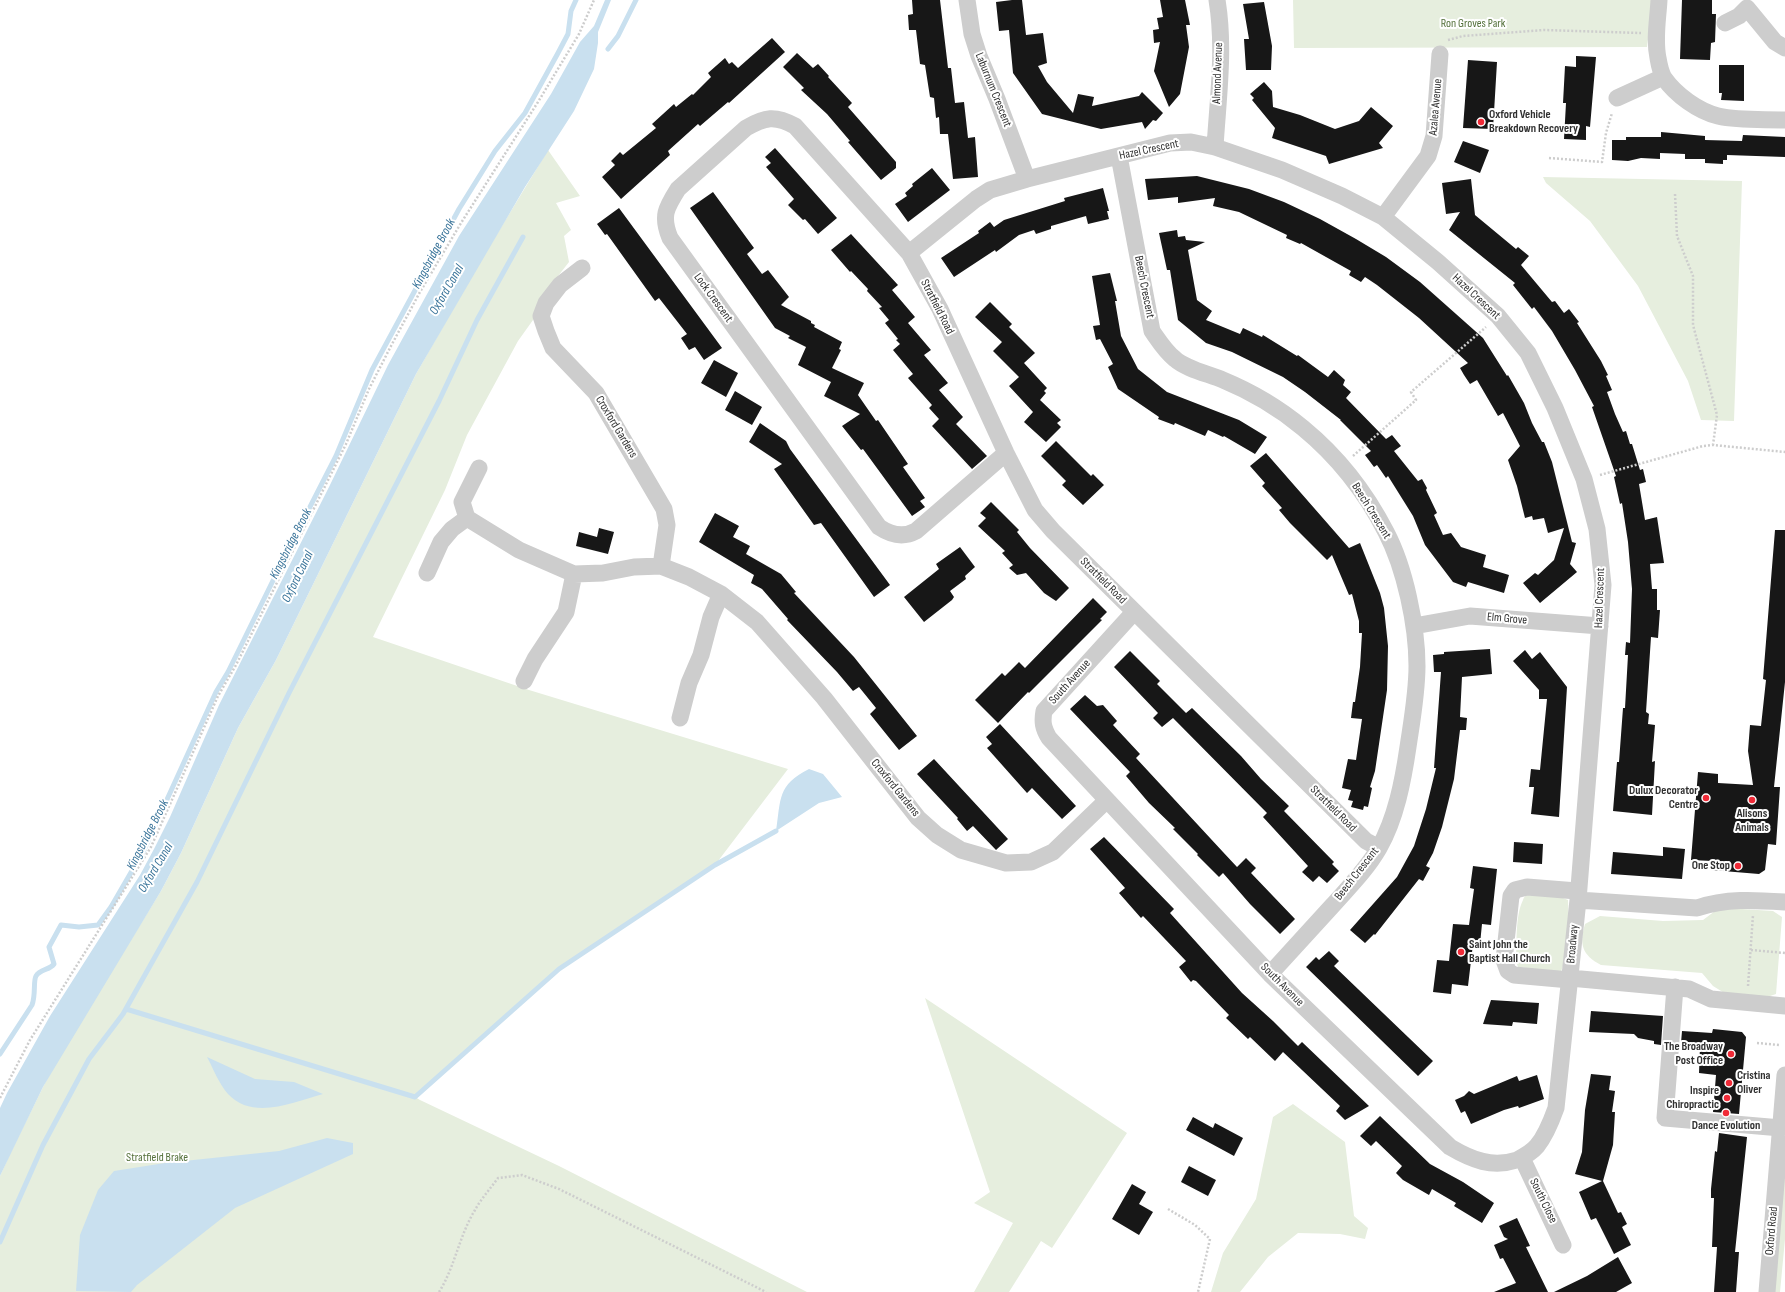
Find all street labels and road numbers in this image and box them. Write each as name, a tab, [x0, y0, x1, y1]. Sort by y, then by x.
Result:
street label: Almond Avenue	[1210, 42, 1226, 104]
street label: Laburnum Crescent	[972, 51, 1014, 129]
street label: Azalea Avenue	[1426, 78, 1446, 136]
street label: Hazel Crescent	[1118, 137, 1180, 163]
street label: Beech Crescent	[1131, 254, 1157, 320]
street label: Lock Crescent	[690, 271, 736, 325]
street label: Hazel Crescent	[1449, 271, 1503, 323]
street label: Stratfield Road	[917, 277, 957, 337]
street label: Croxford Gardens	[592, 393, 640, 461]
street label: Beech Crescent	[1348, 480, 1394, 542]
street label: Stratfield Road	[1077, 555, 1129, 607]
street label: Hazel Crescent	[1592, 568, 1608, 628]
street label: Elm Grove	[1486, 610, 1528, 628]
street label: South Avenue	[1046, 657, 1094, 707]
street label: Croxford Gardens	[867, 756, 923, 820]
street label: Stratfield Road	[1307, 783, 1359, 835]
street label: Beech Crescent	[1332, 845, 1382, 903]
street label: Broadway	[1564, 924, 1582, 964]
street label: South Avenue	[1257, 960, 1307, 1010]
street label: South Close	[1526, 1176, 1560, 1226]
street label: Oxford Road	[1763, 1206, 1781, 1256]

